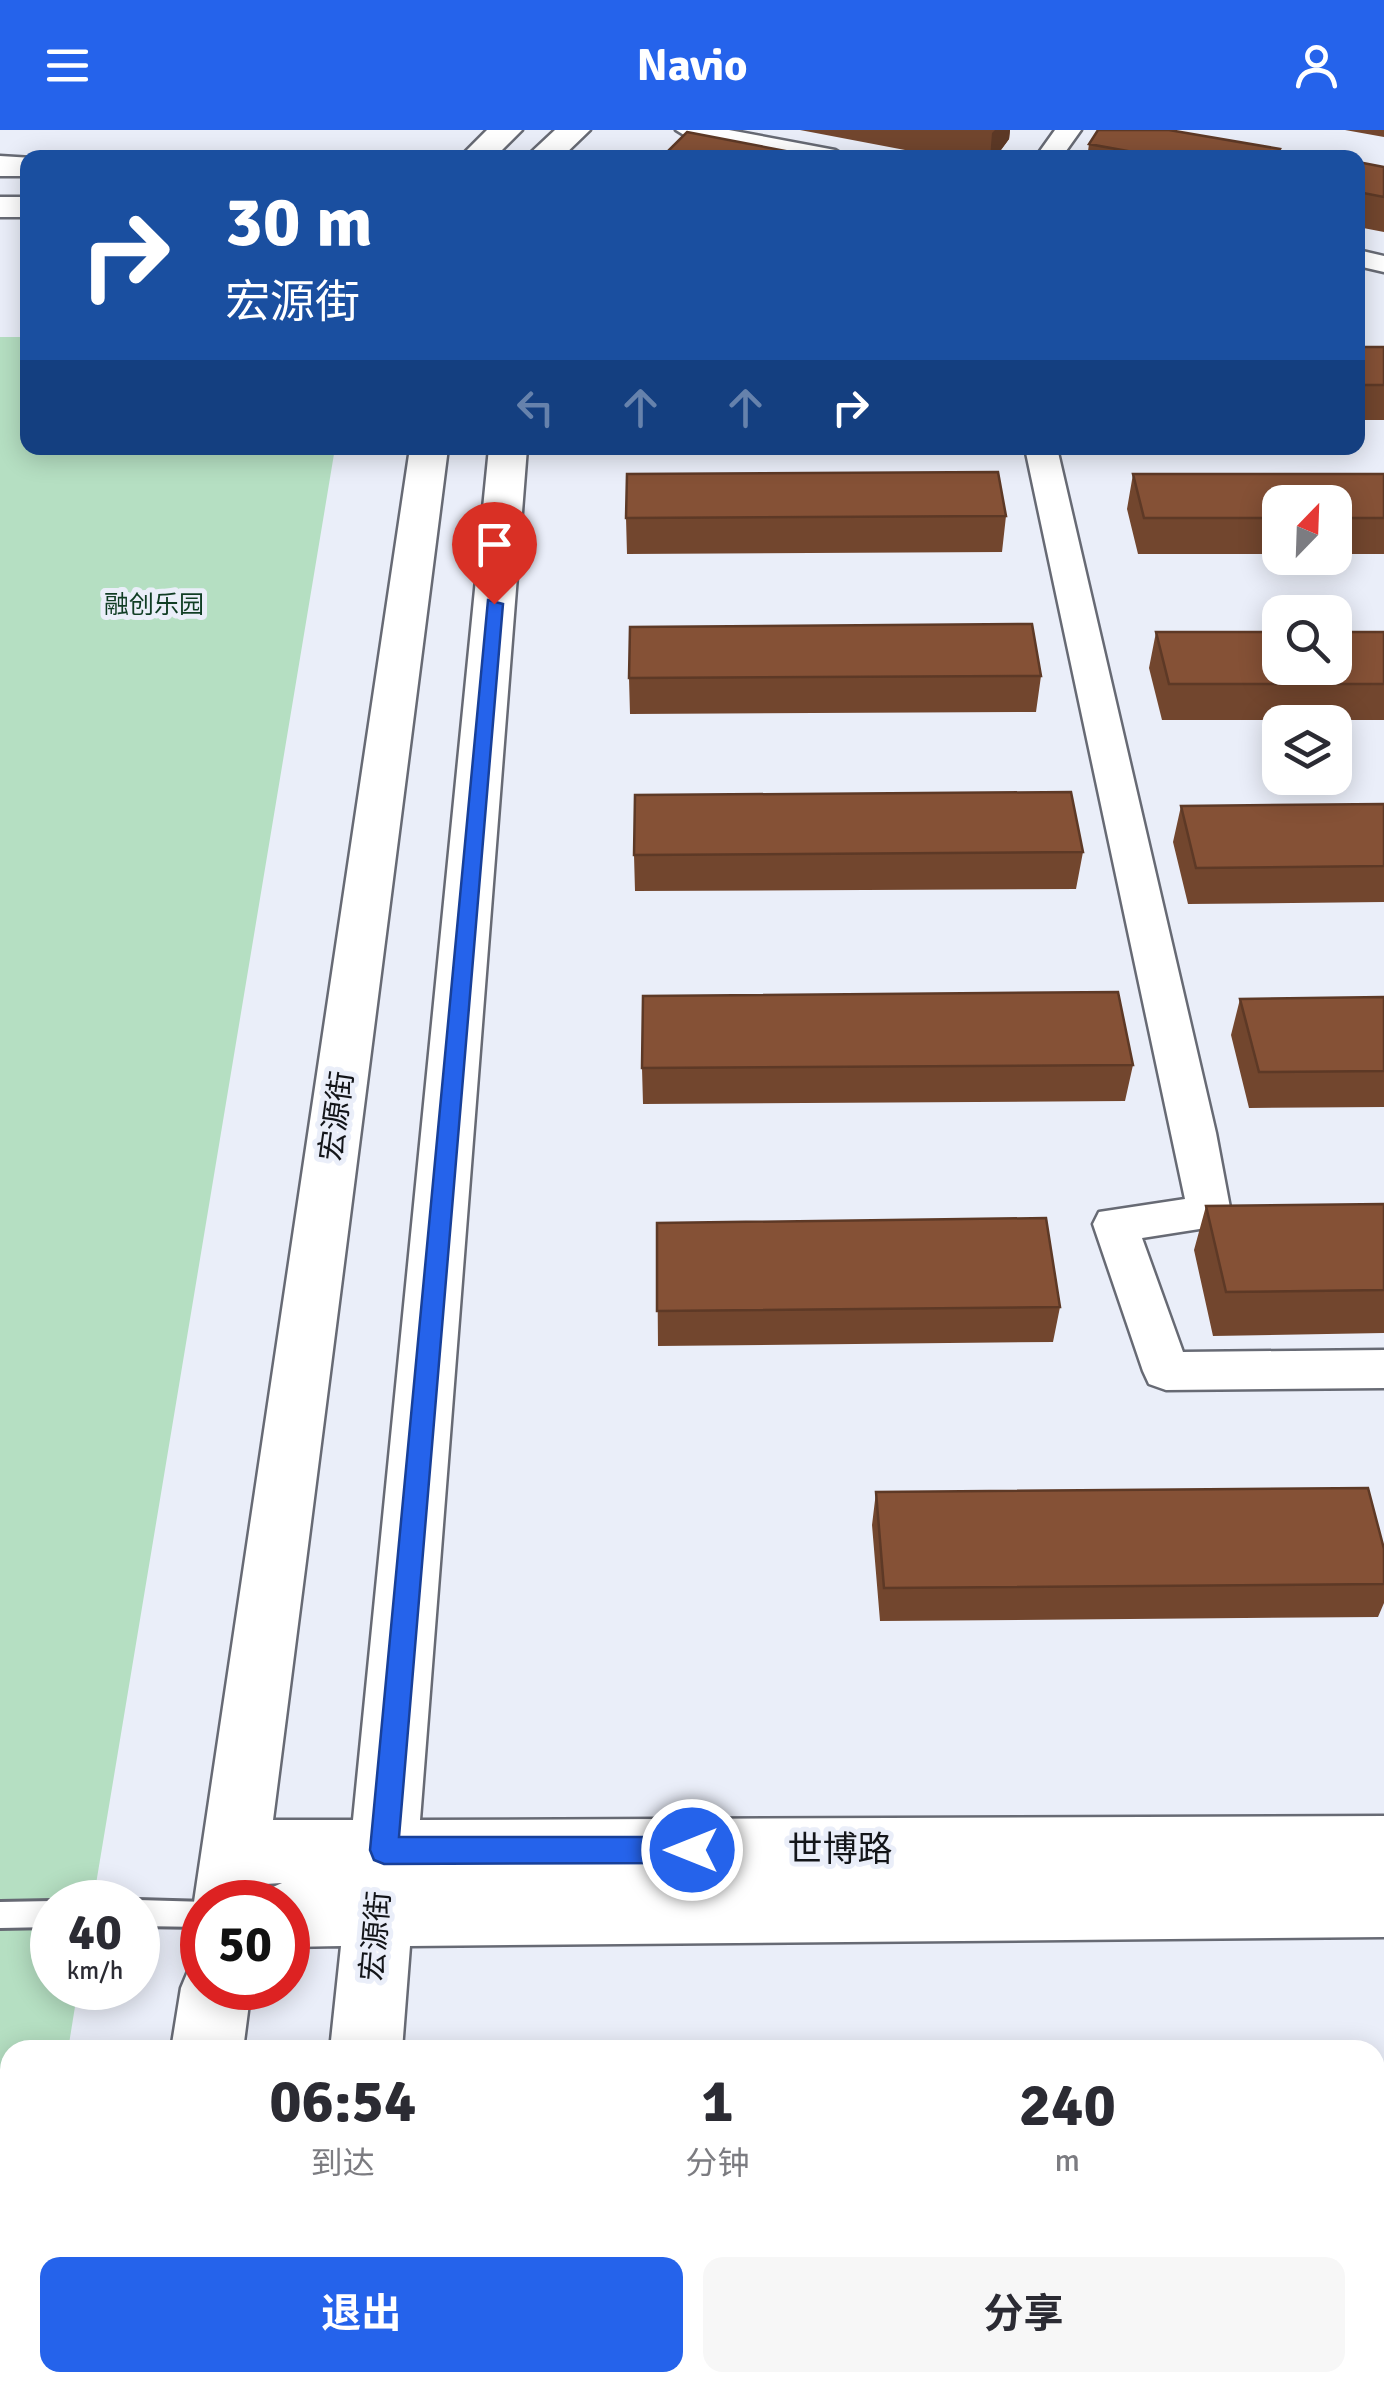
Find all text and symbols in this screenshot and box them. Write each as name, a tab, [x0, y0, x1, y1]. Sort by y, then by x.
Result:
icon: menu	[40, 38, 95, 93]
text: Navio	[636, 38, 748, 93]
icon: person	[1289, 38, 1344, 93]
text: 30 m	[225, 179, 373, 265]
icon: right	[60, 190, 190, 320]
text: 宏源街	[225, 275, 360, 330]
icon: left	[508, 380, 563, 435]
icon: ahead	[613, 380, 668, 435]
icon: ahead	[718, 380, 773, 435]
icon: right	[823, 380, 878, 435]
north arrow	[1262, 485, 1352, 575]
map controls	[1262, 485, 1352, 795]
pin	[452, 502, 537, 605]
icon: arrive	[467, 517, 522, 572]
park label: 融创乐园	[104, 589, 204, 620]
button: search	[1262, 595, 1352, 685]
button: layers	[1262, 705, 1352, 795]
street label: 宏源街	[312, 1069, 362, 1163]
position arrow	[640, 1798, 744, 1902]
street label: 世博路	[787, 1828, 893, 1871]
speed limit sign: 50	[180, 1880, 310, 2010]
street label: 宏源街	[354, 1890, 398, 1982]
text: 40	[68, 1902, 122, 1964]
text: km/h	[67, 1955, 123, 1986]
text: 06:54	[269, 2065, 416, 2139]
text: 1	[701, 2065, 734, 2139]
text: 240	[1019, 2069, 1116, 2143]
text: m	[1055, 2141, 1080, 2180]
text: 到达	[311, 2144, 375, 2183]
text: 分钟	[686, 2144, 750, 2183]
button: 退出	[40, 2257, 683, 2372]
button: 分享	[703, 2257, 1345, 2372]

